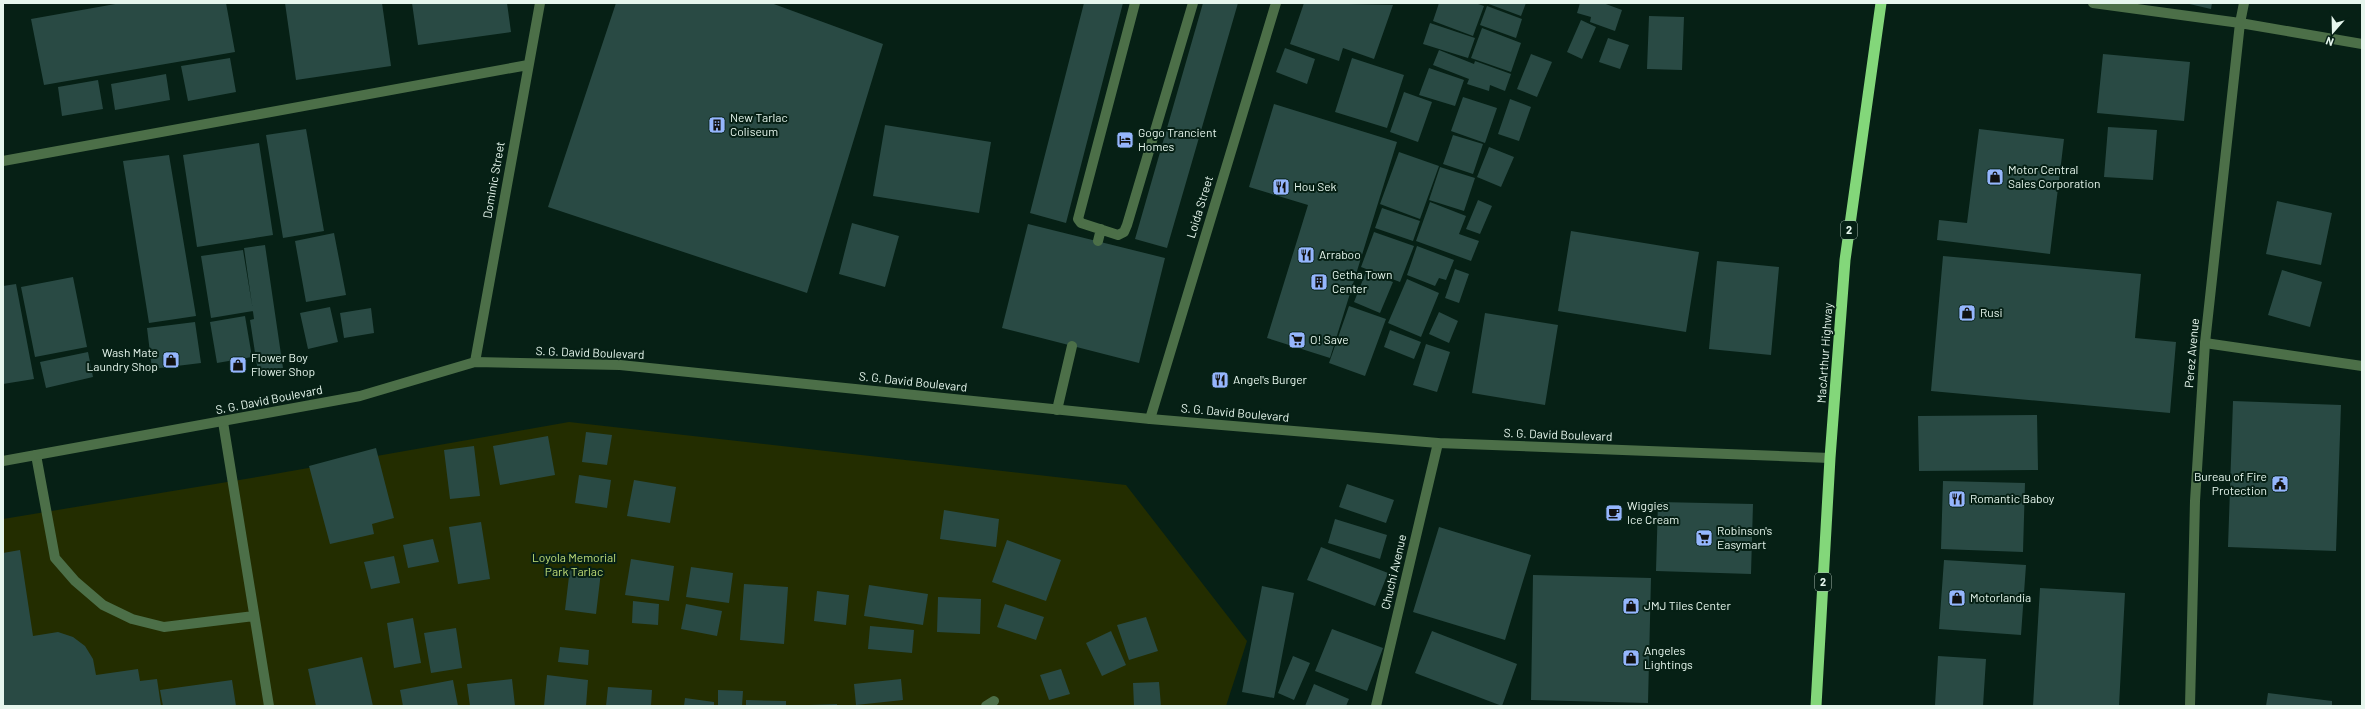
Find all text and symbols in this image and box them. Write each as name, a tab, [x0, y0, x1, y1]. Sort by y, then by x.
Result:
north arrow	[2313, 12, 2353, 52]
text: N	[2324, 35, 2335, 49]
place label: New Tarlac Coliseum	[730, 110, 788, 138]
building icon: New Tarlac Coliseum	[707, 115, 727, 135]
place label: Gogo Trancient Homes	[1138, 125, 1217, 153]
hotel icon: Gogo Trancient Homes	[1115, 130, 1135, 150]
street label: Dominic Street	[479, 140, 507, 219]
place label: Motor Central Sales Corporation	[2008, 162, 2100, 190]
shop icon: Motor Central Sales Corporation	[1985, 167, 2005, 187]
street label: Loida Street	[1183, 174, 1215, 239]
restaurant icon: Hou Sek	[1271, 177, 1291, 197]
place label: Hou Sek	[1294, 179, 1337, 193]
road number: 2	[1841, 221, 1857, 239]
restaurant icon: Arraboo	[1296, 245, 1316, 265]
place label: Arraboo	[1319, 247, 1361, 261]
place label: Getha Town Center	[1332, 267, 1392, 295]
building icon: Getha Town Center	[1309, 272, 1329, 292]
street label: MacArthur Highway	[1814, 302, 1835, 404]
shop icon: Rusi	[1957, 303, 1977, 323]
place label: Rusi	[1980, 305, 2003, 319]
street label: Perez Avenue	[2181, 317, 2201, 388]
supermarket icon: O! Save	[1287, 330, 1307, 350]
place label: O! Save	[1310, 332, 1349, 346]
street label: S. G. David Boulevard	[535, 343, 645, 361]
place label: Wash Mate Laundry Shop	[86, 345, 158, 373]
shop icon: Wash Mate Laundry Shop	[161, 350, 181, 370]
place label: Flower Boy Flower Shop	[251, 350, 315, 378]
shop icon: Flower Boy Flower Shop	[228, 355, 248, 375]
street label: S. G. David Boulevard	[858, 368, 968, 394]
restaurant icon: Angel's Burger	[1210, 370, 1230, 390]
place label: Angel's Burger	[1233, 372, 1308, 386]
street label: S. G. David Boulevard	[214, 382, 324, 416]
street label: S. G. David Boulevard	[1180, 400, 1290, 424]
street label: S. G. David Boulevard	[1503, 425, 1613, 443]
place label: Bureau of Fire Protection	[2194, 469, 2267, 497]
public building icon: Bureau of Fire Protection	[2270, 474, 2290, 494]
restaurant icon: Romantic Baboy	[1947, 489, 1967, 509]
place label: Romantic Baboy	[1970, 491, 2055, 505]
place label: Wiggies Ice Cream	[1627, 498, 1679, 526]
cafe icon: Wiggies Ice Cream	[1604, 503, 1624, 523]
place label: Robinson's Easymart	[1717, 523, 1773, 551]
supermarket icon: Robinson's Easymart	[1694, 528, 1714, 548]
street label: Chuchi Avenue	[1378, 533, 1408, 611]
park label: Loyola Memorial Park Tarlac	[532, 550, 616, 578]
road number: 2	[1815, 573, 1831, 591]
shop icon: Motorlandia	[1947, 588, 1967, 608]
place label: Motorlandia	[1970, 590, 2031, 604]
shop icon: JMJ Tiles Center	[1621, 596, 1641, 616]
place label: JMJ Tiles Center	[1644, 598, 1731, 612]
place label: Angeles Lightings	[1644, 643, 1693, 671]
shop icon: Angeles Lightings	[1621, 648, 1641, 668]

